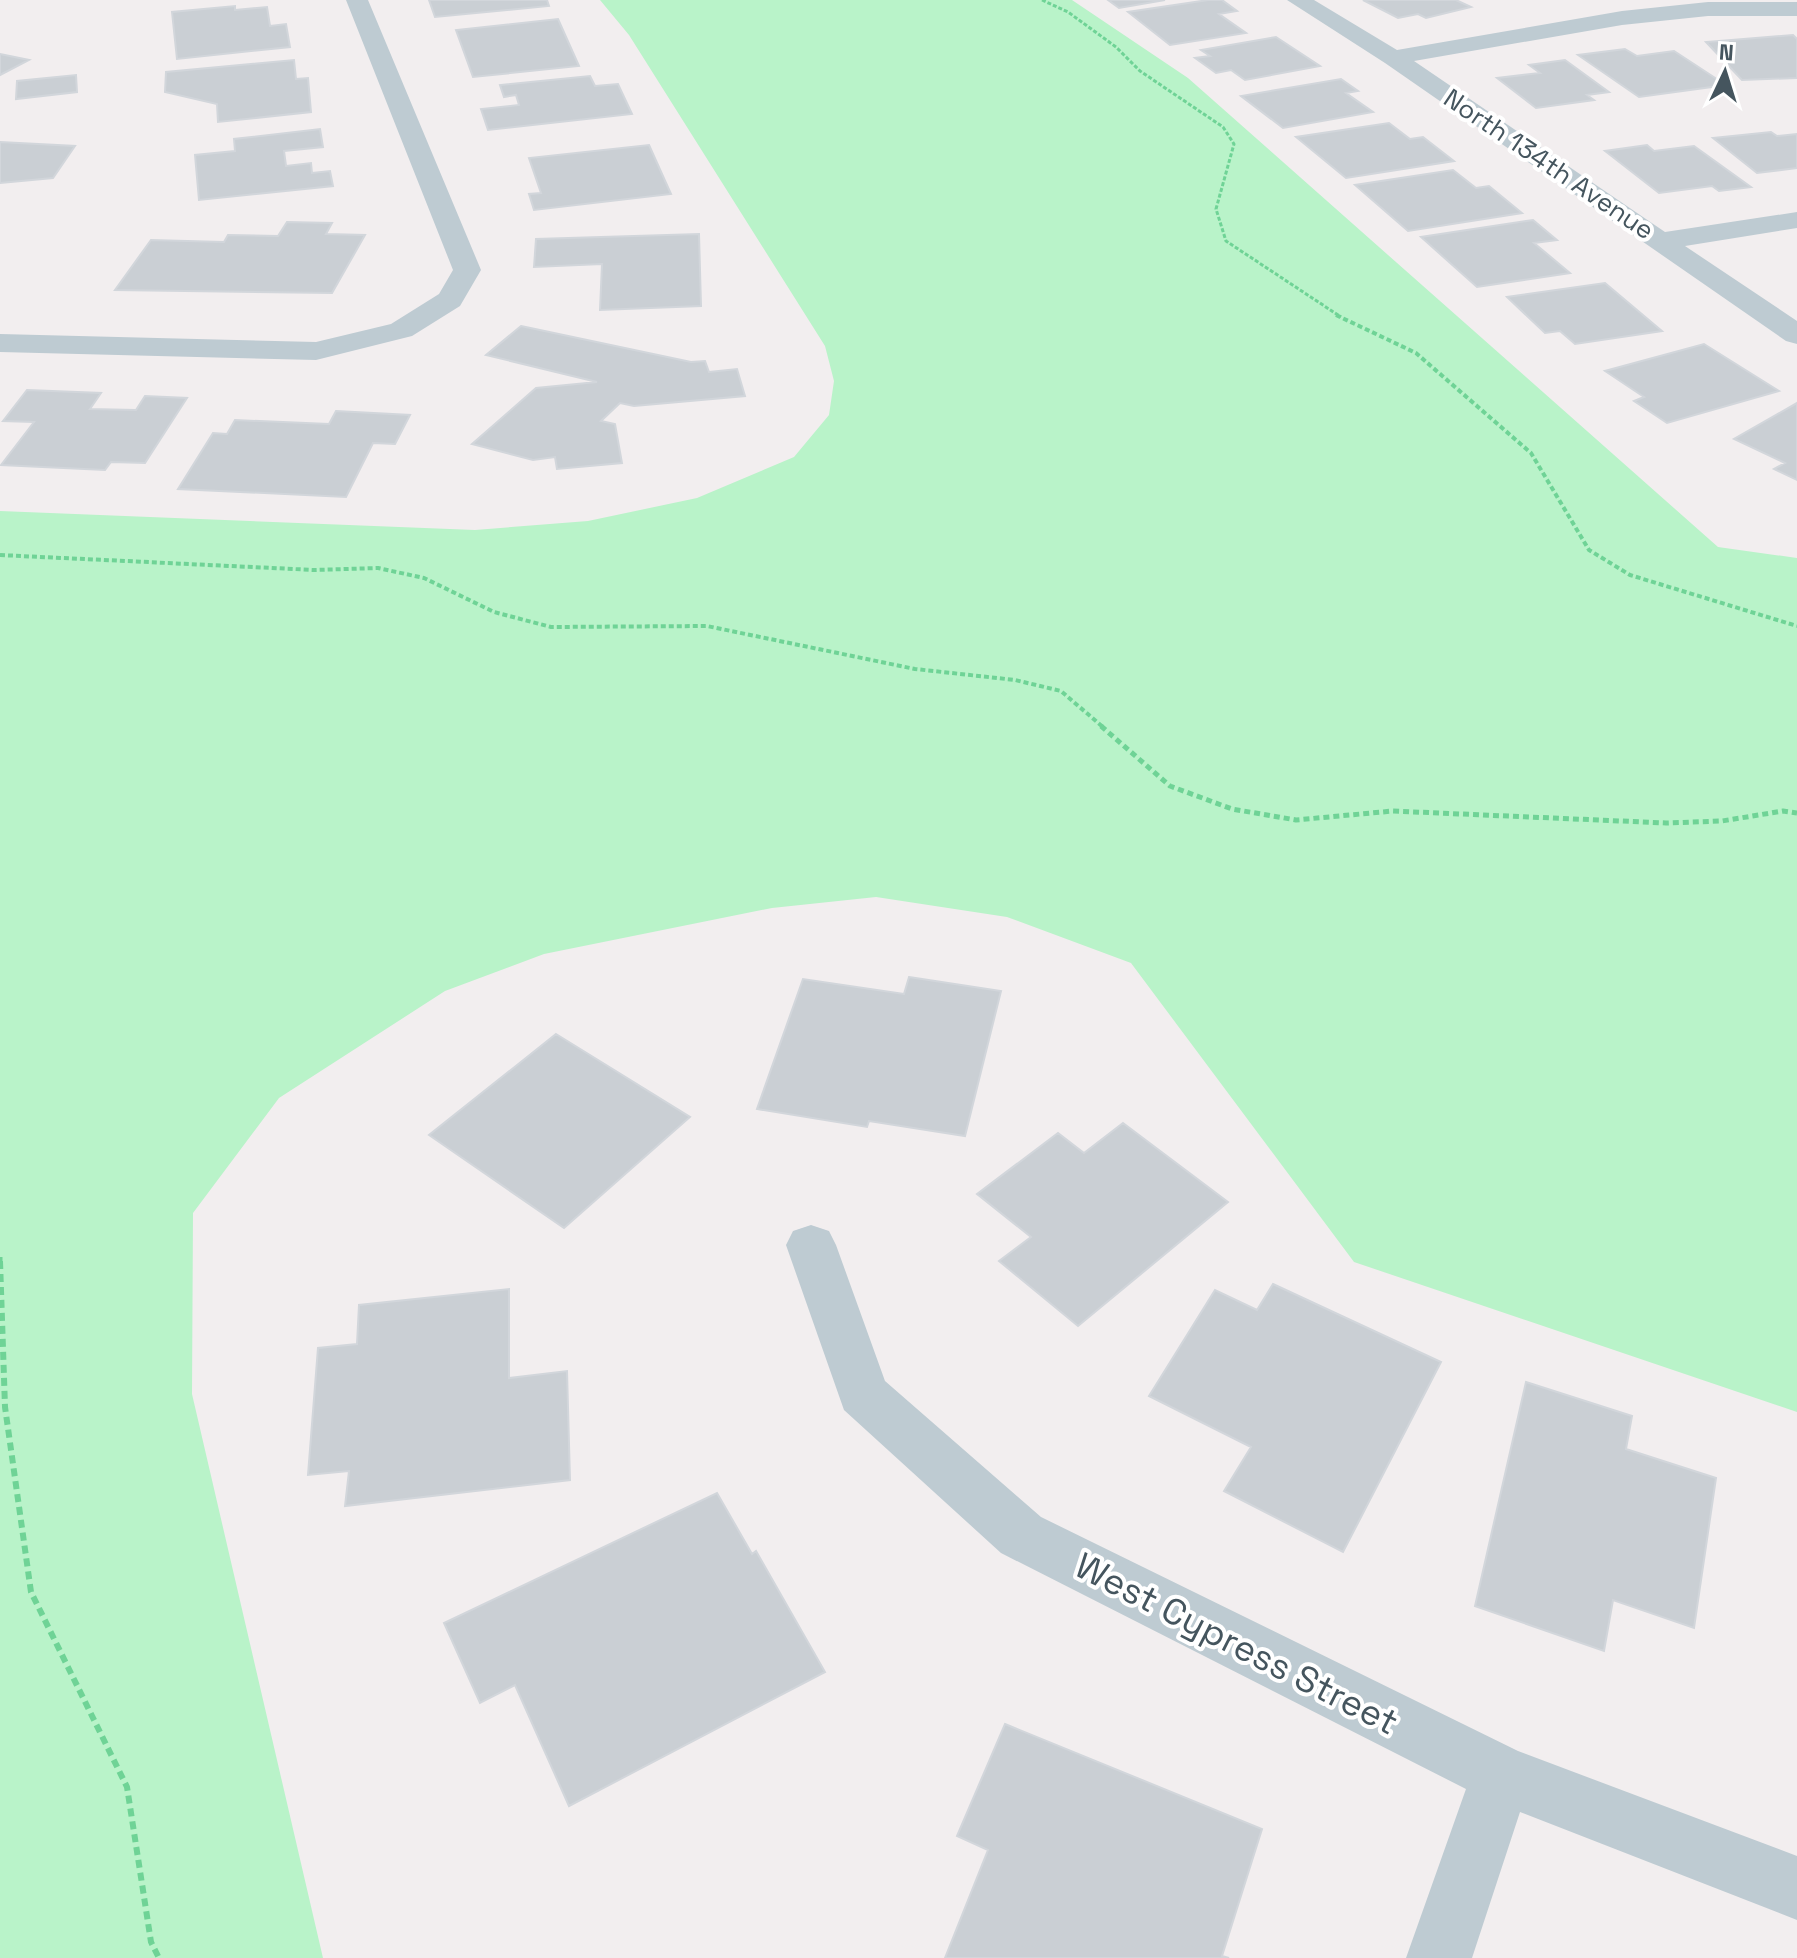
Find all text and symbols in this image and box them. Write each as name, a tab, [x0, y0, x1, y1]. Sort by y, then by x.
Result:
north arrow	[1685, 32, 1765, 112]
text: N	[1718, 38, 1735, 67]
street label: North 134th Avenue	[1437, 81, 1661, 247]
street label: West Cypress Street	[1067, 1542, 1406, 1745]

